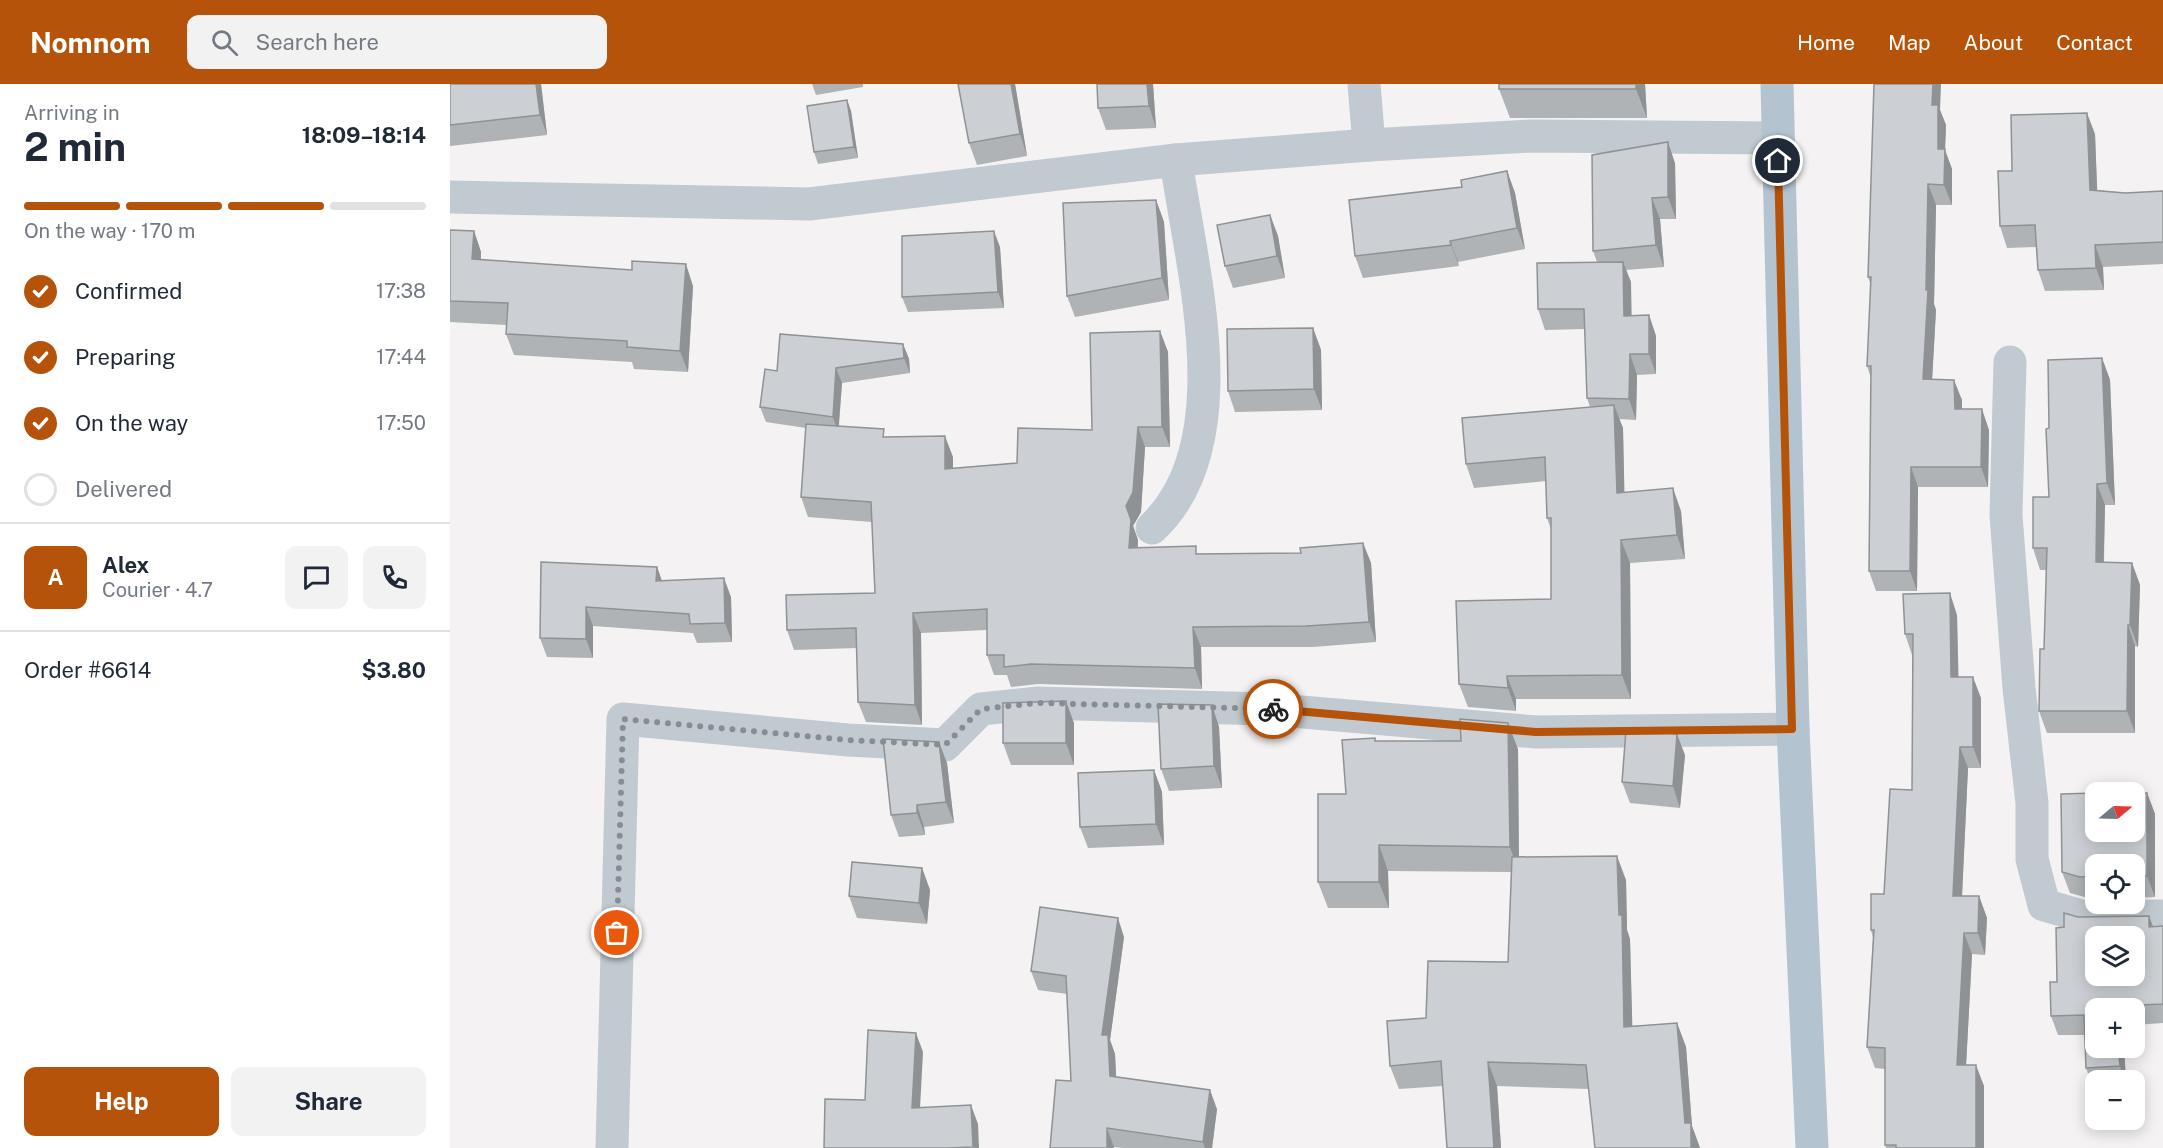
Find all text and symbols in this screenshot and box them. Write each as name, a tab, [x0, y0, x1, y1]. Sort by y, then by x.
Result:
search box	[187, 15, 607, 69]
text: Nomnom	[30, 26, 151, 59]
icon: search	[208, 26, 241, 59]
text: Search here	[256, 29, 379, 55]
text: Home	[1797, 30, 1855, 55]
text: Map	[1888, 30, 1931, 55]
text: About	[1964, 30, 2023, 55]
text: Contact	[2056, 30, 2133, 55]
text: Arriving in	[24, 101, 119, 125]
text: 18:09–18:14	[302, 122, 426, 148]
text: 2 min	[24, 124, 126, 170]
pin	[1752, 135, 1803, 186]
icon: home	[1761, 144, 1794, 177]
text: On the way · 170 m	[24, 219, 195, 243]
icon: check	[24, 275, 57, 308]
text: Confirmed	[75, 278, 182, 304]
text: 17:38	[376, 279, 426, 303]
icon: check	[24, 341, 57, 374]
text: Preparing	[75, 344, 176, 370]
text: 17:44	[376, 345, 426, 369]
icon: check	[24, 407, 57, 440]
text: On the way	[75, 410, 188, 436]
text: 17:50	[376, 411, 426, 435]
text: Delivered	[75, 476, 172, 502]
button: chat	[285, 546, 348, 609]
button: phone	[363, 546, 426, 609]
text: Alex	[102, 552, 149, 578]
text: A	[48, 564, 63, 590]
text: Courier · 4.7	[102, 578, 213, 602]
text: Order #6614	[24, 657, 151, 683]
text: $3.80	[362, 657, 426, 683]
courier	[1243, 679, 1303, 739]
icon: bike	[1257, 693, 1290, 726]
north arrow	[2085, 782, 2145, 842]
map controls	[2085, 782, 2145, 1130]
button: locate	[2085, 854, 2145, 914]
pin	[591, 907, 642, 958]
icon: bag	[600, 916, 633, 949]
button: layers	[2085, 926, 2145, 986]
button: +	[2085, 998, 2145, 1058]
button: Help	[24, 1067, 219, 1136]
button: Share	[231, 1067, 426, 1136]
button: −	[2085, 1070, 2145, 1130]

